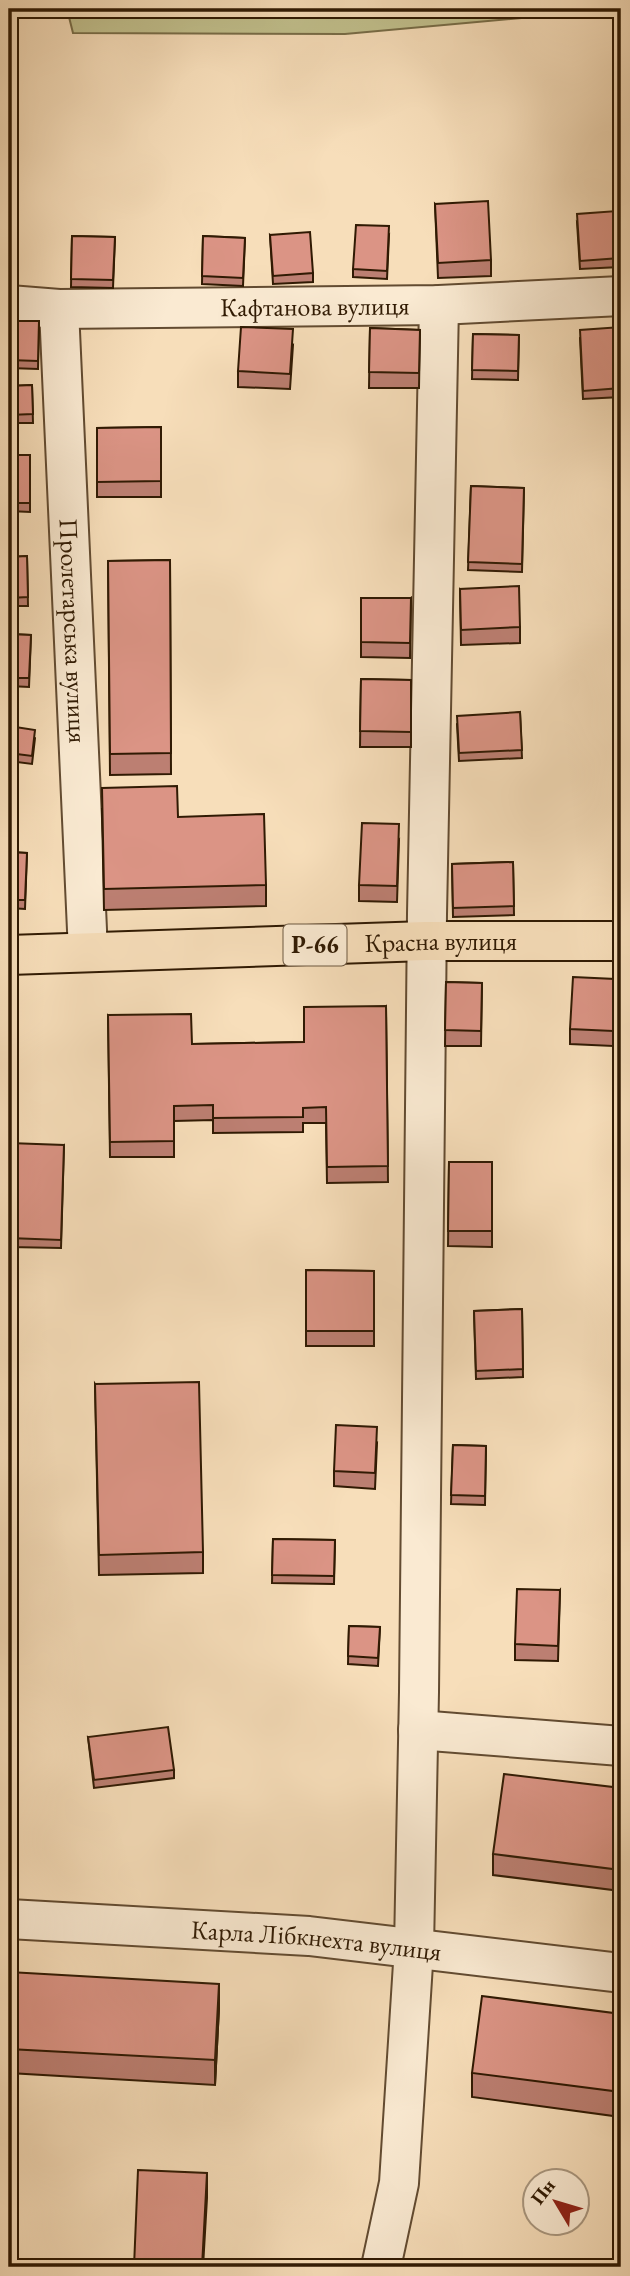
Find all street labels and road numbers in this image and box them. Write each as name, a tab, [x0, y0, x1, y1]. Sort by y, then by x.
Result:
street label: Кафтанова вулиця	[220, 288, 410, 324]
street label: Пролетарська вулиця	[51, 517, 96, 744]
street label: Красна вулиця	[364, 924, 517, 960]
road number: Р-66	[284, 925, 346, 965]
street label: Карла Лібкнехта вулиця	[190, 1912, 443, 1969]

